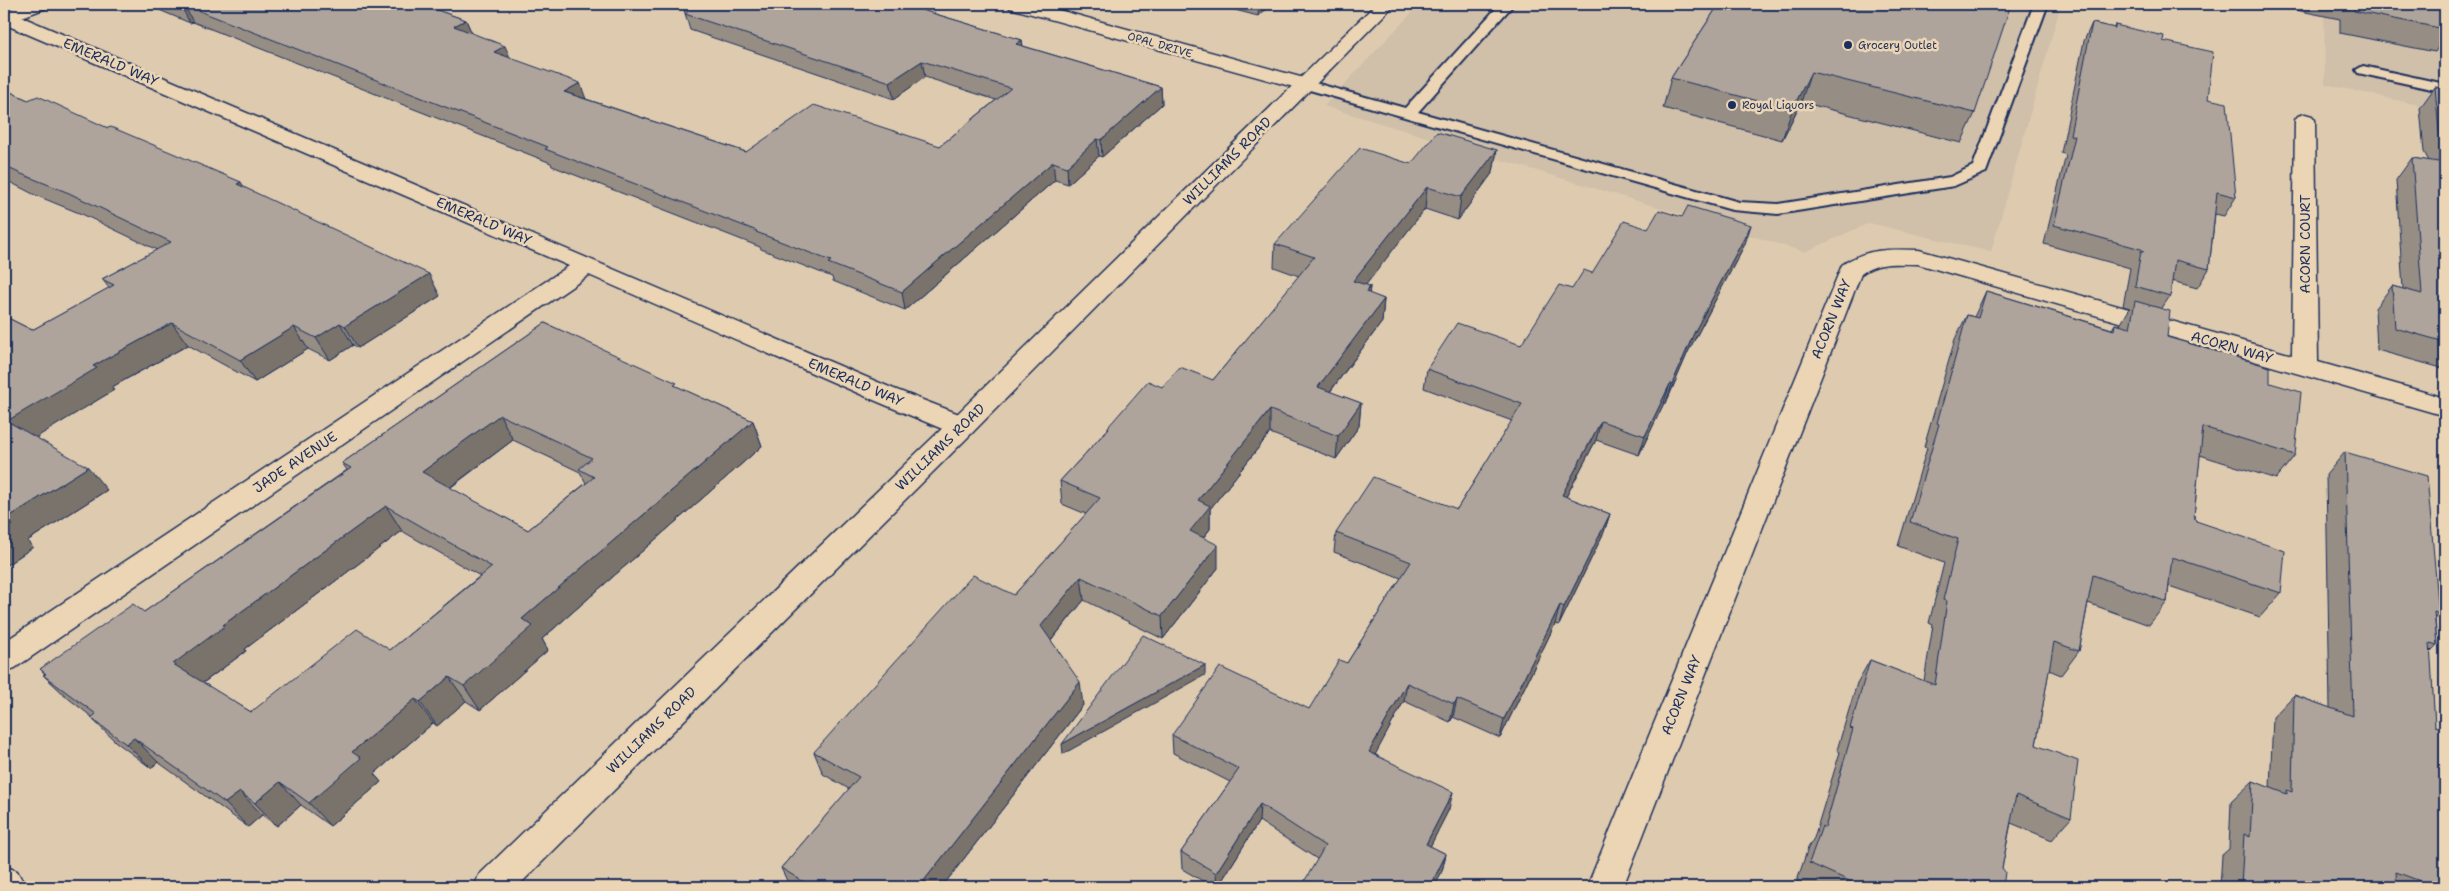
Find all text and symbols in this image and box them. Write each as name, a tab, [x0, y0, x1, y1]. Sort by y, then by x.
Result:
street label: OPAL DRIVE	[1126, 29, 1194, 61]
street label: EMERALD WAY	[60, 34, 162, 90]
place label: Grocery Outlet	[1858, 38, 1937, 53]
marker: Grocery Outlet	[1842, 39, 1854, 51]
place label: Royal Liquors	[1742, 98, 1814, 113]
marker: Royal Liquors	[1726, 99, 1738, 111]
street label: WILLIAMS ROAD	[1179, 113, 1275, 209]
street label: EMERALD WAY	[433, 193, 535, 249]
street label: ACORN COURT	[2296, 194, 2314, 294]
street label: ACORN WAY	[1807, 276, 1855, 362]
street label: ACORN WAY	[2189, 327, 2276, 367]
street label: EMERALD WAY	[805, 354, 907, 410]
street label: WILLIAMS ROAD	[891, 400, 989, 494]
street label: JADE AVENUE	[250, 427, 341, 497]
street label: ACORN WAY	[1657, 652, 1705, 738]
street label: WILLIAMS ROAD	[602, 683, 700, 777]

